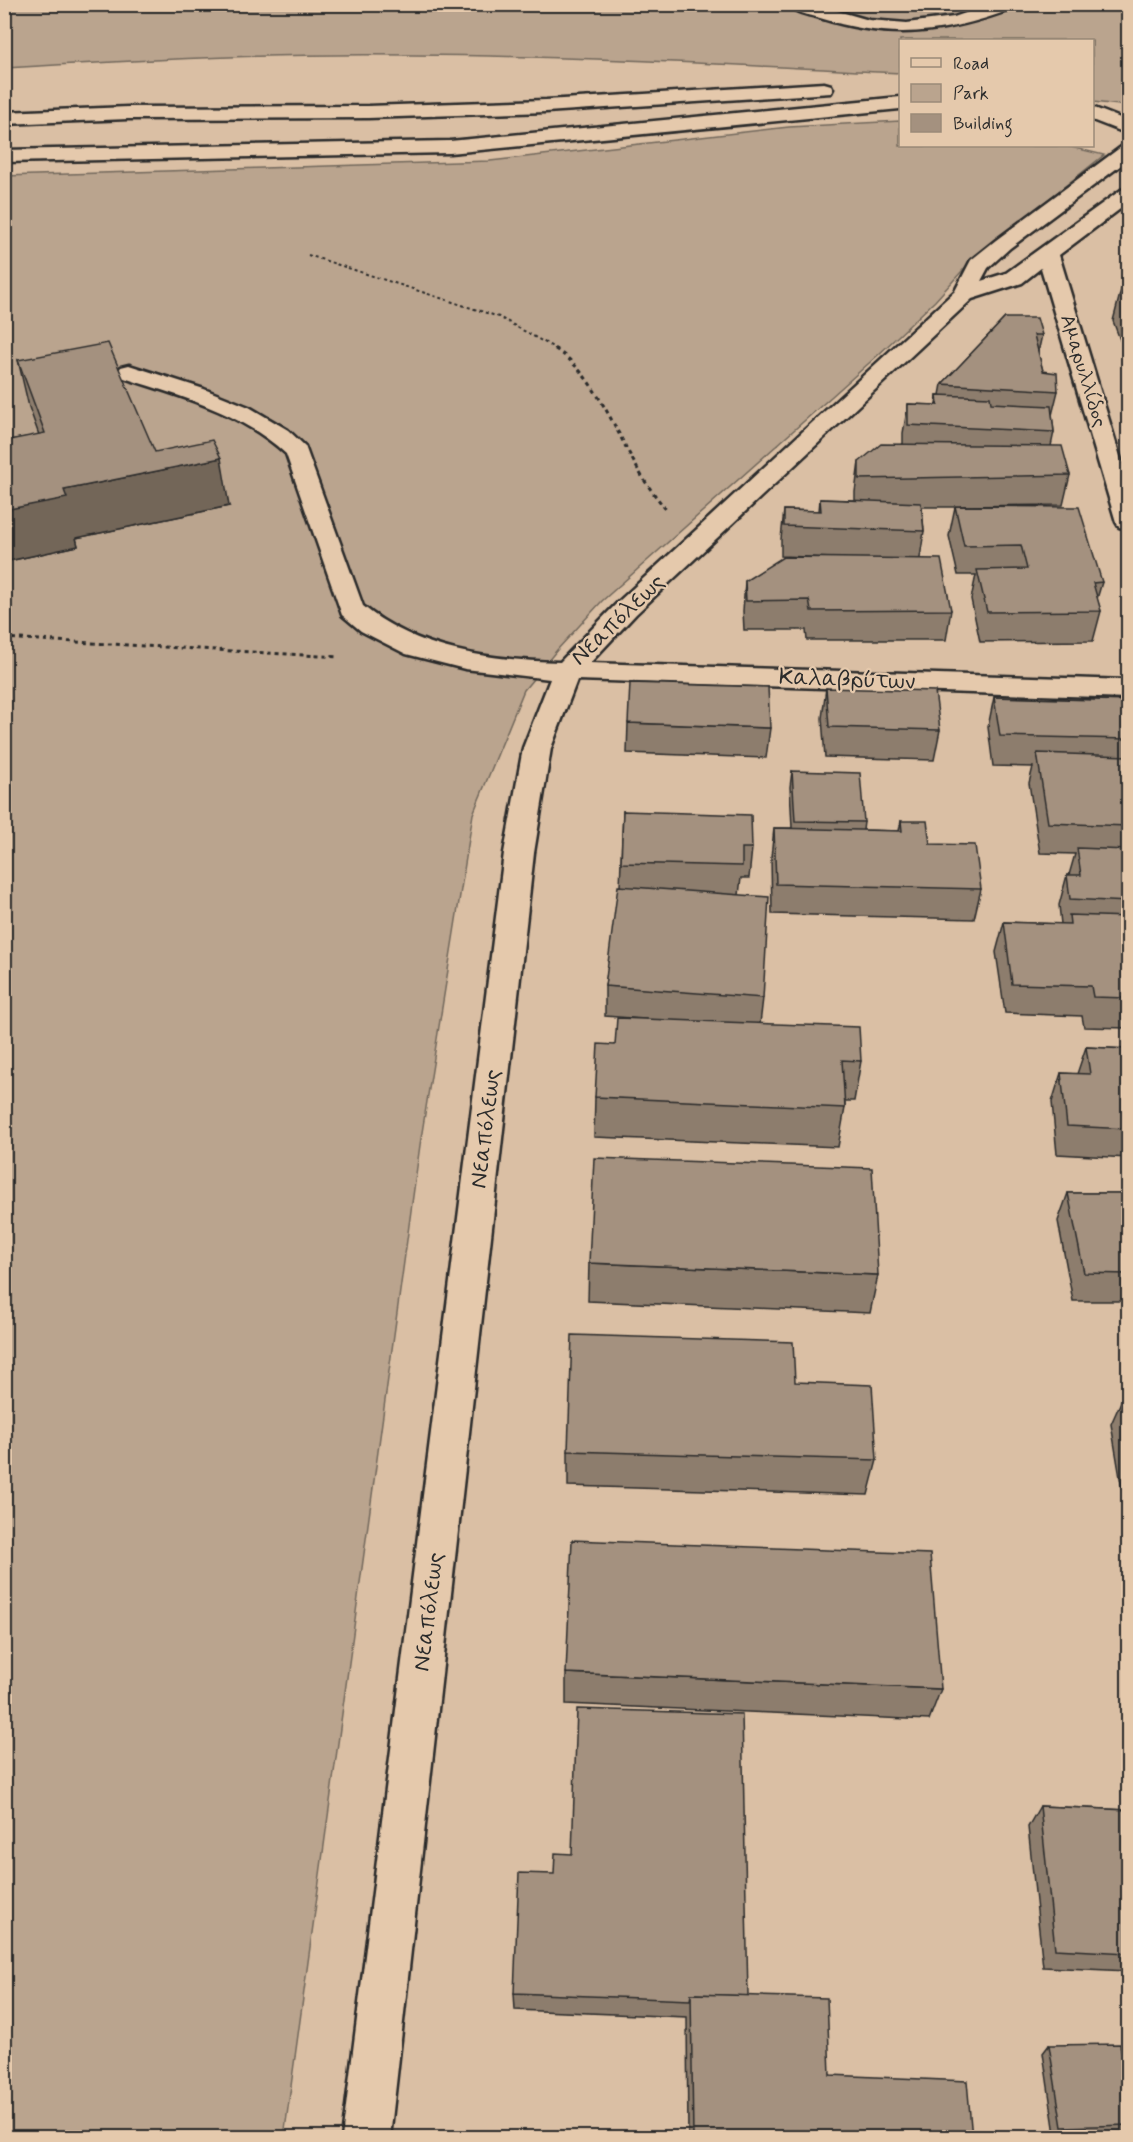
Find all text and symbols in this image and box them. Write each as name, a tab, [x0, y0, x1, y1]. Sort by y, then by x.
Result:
legend	[899, 39, 1094, 147]
text: Road	[953, 52, 989, 76]
text: Park	[953, 82, 989, 106]
text: Building	[953, 112, 1013, 138]
street label: Αμαρυλλίδος	[1053, 311, 1113, 431]
street label: Νεαπόλεως	[564, 567, 672, 673]
street label: Καλαβρύτων	[778, 662, 916, 698]
street label: Νεαπόλεως	[463, 1068, 509, 1190]
street label: Νεαπόλεως	[406, 1551, 452, 1673]

